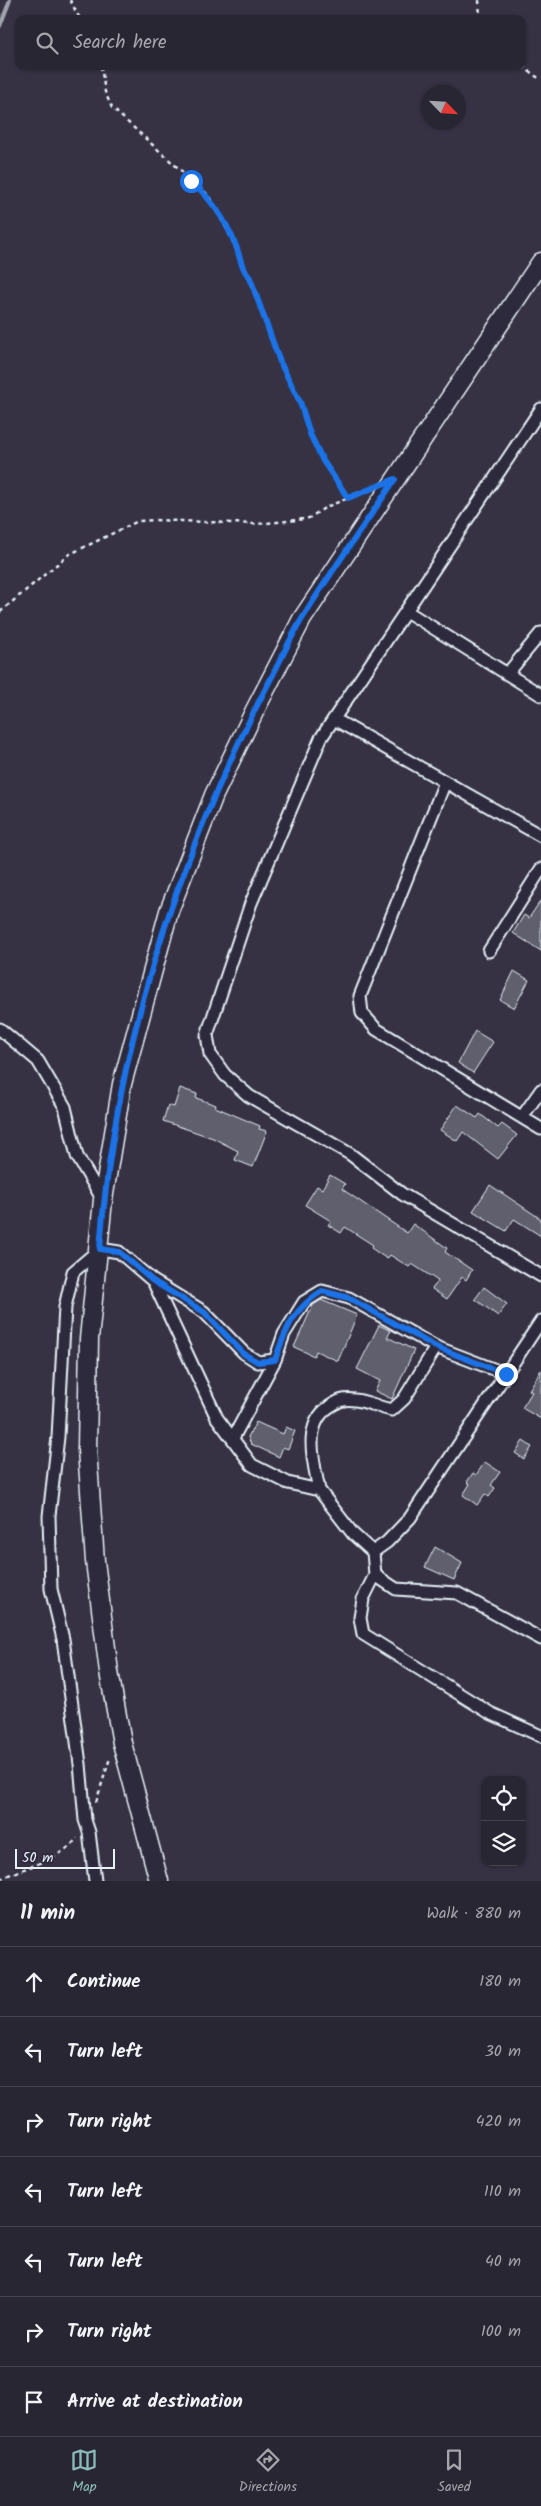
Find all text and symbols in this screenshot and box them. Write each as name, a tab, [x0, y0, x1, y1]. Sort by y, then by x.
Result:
search box	[15, 15, 526, 70]
text: Search here	[73, 28, 167, 58]
icon: search	[33, 29, 61, 57]
north arrow	[421, 85, 466, 130]
route start	[180, 170, 203, 193]
route end	[495, 1363, 518, 1386]
map controls	[481, 1776, 526, 1866]
button: locate	[481, 1776, 526, 1821]
button: layers	[481, 1821, 526, 1866]
scale bar	[15, 1846, 115, 1869]
text: 50 m	[22, 1847, 53, 1869]
text: 11 min	[20, 1897, 75, 1930]
text: Walk · 880 m	[427, 1901, 521, 1926]
text: Continue	[67, 1967, 140, 1997]
icon: ahead	[20, 1968, 48, 1996]
text: 180 m	[479, 1969, 521, 1994]
text: Turn left	[67, 2037, 142, 2067]
icon: left	[20, 2038, 48, 2066]
text: 30 m	[485, 2039, 521, 2064]
text: Turn right	[67, 2107, 152, 2137]
icon: right	[20, 2108, 48, 2136]
text: 420 m	[476, 2109, 521, 2134]
text: Turn left	[67, 2177, 142, 2207]
icon: left	[20, 2178, 48, 2206]
text: 110 m	[484, 2179, 521, 2204]
text: Turn left	[67, 2247, 142, 2277]
icon: left	[20, 2248, 48, 2276]
text: 40 m	[485, 2249, 521, 2274]
text: Turn right	[67, 2317, 152, 2347]
icon: right	[20, 2318, 48, 2346]
text: 100 m	[481, 2319, 521, 2344]
text: Arrive at destination	[67, 2387, 243, 2417]
icon: arrive	[20, 2388, 48, 2416]
tab: Map	[70, 2446, 98, 2498]
tab: Directions	[239, 2446, 297, 2498]
tab: Saved	[437, 2446, 471, 2498]

